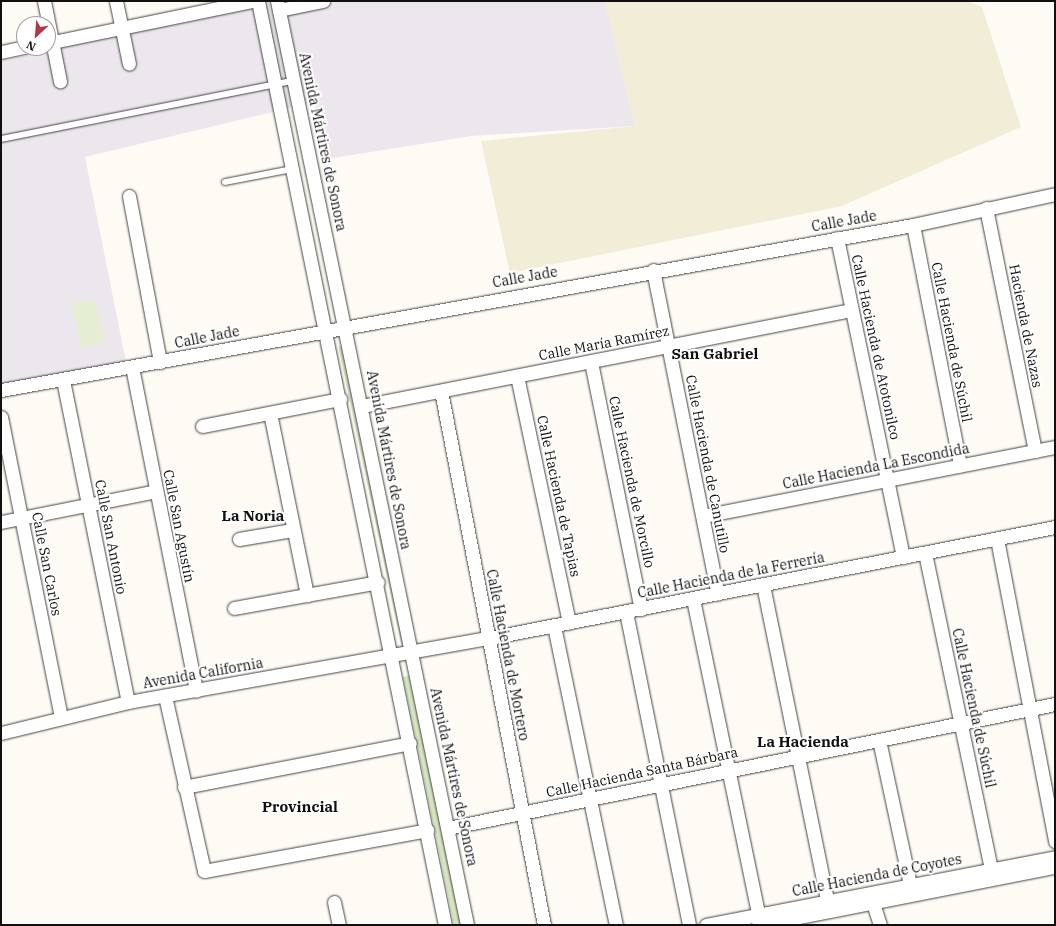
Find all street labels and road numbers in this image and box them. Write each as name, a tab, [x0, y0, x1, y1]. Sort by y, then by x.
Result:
street label: Avenida Mártires de Sonora	[296, 51, 350, 233]
street label: Calle Jade	[810, 207, 878, 235]
street label: Calle Hacienda de Atotonilco	[848, 253, 904, 441]
street label: Calle Hacienda de Súchil	[928, 261, 976, 423]
street label: Calle Jade	[491, 263, 559, 291]
street label: Hacienda de Nazas	[1006, 263, 1046, 389]
street label: Calle Jade	[173, 322, 241, 352]
street label: Calle María Ramírez	[537, 322, 671, 364]
street label: Avenida Mártires de Sonora	[363, 369, 415, 551]
street label: Calle Hacienda de Canutillo	[682, 374, 734, 554]
street label: Calle Hacienda de Morcillo	[606, 394, 658, 570]
street label: Calle Hacienda de Tapias	[534, 414, 584, 578]
street label: Calle Hacienda La Escondida	[781, 440, 971, 492]
street label: Calle San Agustín	[160, 468, 198, 584]
street label: Calle San Antonio	[92, 478, 130, 596]
street label: Calle San Carlos	[29, 511, 65, 617]
street label: Calle Hacienda de la Ferrería	[636, 549, 826, 601]
street label: Calle Hacienda de Mortero	[483, 568, 533, 742]
street label: Calle Hacienda de Súchil	[949, 627, 999, 789]
street label: Avenida California	[142, 654, 264, 692]
street label: Avenida Mártires de Sonora	[427, 686, 481, 868]
street label: Calle Hacienda Santa Bárbara	[545, 743, 739, 801]
street label: Calle Hacienda de Coyotes	[791, 850, 963, 900]

